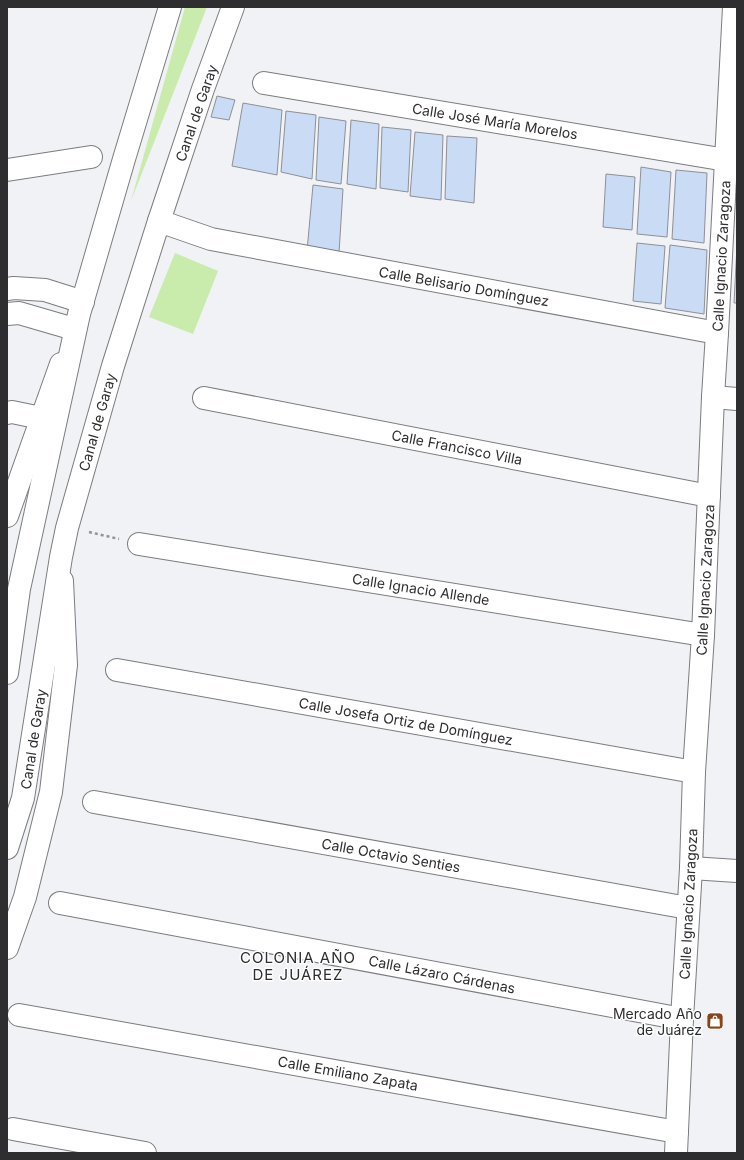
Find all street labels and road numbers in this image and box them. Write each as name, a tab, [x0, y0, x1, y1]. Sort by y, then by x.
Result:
street label: Canal de Garay	[171, 62, 221, 164]
street label: Calle José María Morelos	[411, 100, 579, 142]
street label: Calle Ignacio Zaragoza	[709, 180, 733, 332]
street label: Calle Belisario Domínguez	[378, 263, 550, 309]
street label: Canal de Garay	[75, 371, 119, 473]
street label: Calle Francisco Villa	[390, 426, 524, 468]
street label: Calle Ignacio Zaragoza	[693, 504, 717, 656]
street label: Calle Ignacio Allende	[351, 570, 491, 608]
street label: Canal de Garay	[17, 688, 49, 790]
street label: Calle Josefa Ortiz de Domínguez	[298, 694, 514, 748]
street label: Calle Ignacio Zaragoza	[676, 828, 700, 980]
street label: Calle Octavio Senties	[320, 834, 462, 876]
street label: Calle Lázaro Cárdenas	[367, 951, 517, 997]
street label: Calle Emiliano Zapata	[277, 1052, 419, 1094]

